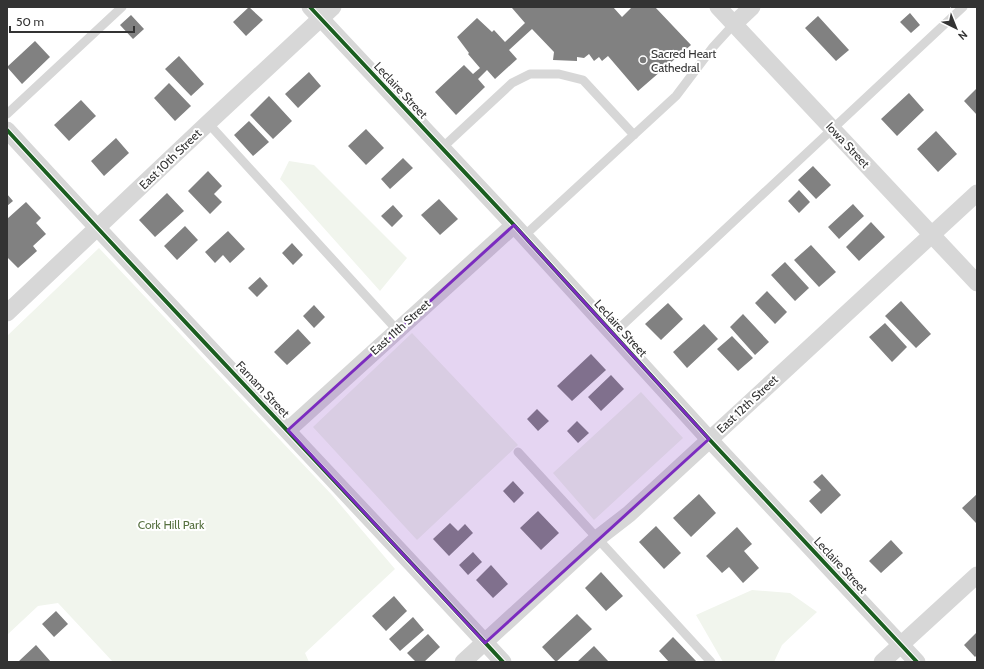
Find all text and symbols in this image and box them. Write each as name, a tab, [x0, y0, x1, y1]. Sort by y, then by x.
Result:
scale bar	[10, 8, 134, 34]
north arrow	[936, 8, 976, 48]
text: 50 m	[16, 14, 44, 29]
text: N	[955, 28, 970, 43]
place label: Sacred Heart Cathedral	[651, 46, 716, 75]
marker: Sacred Heart Cathedral	[638, 55, 648, 65]
street label: Leclaire Street	[371, 59, 431, 121]
street label: Iowa Street	[823, 119, 873, 171]
street label: East 10th Street	[136, 126, 204, 192]
street label: East 11th Street	[367, 296, 433, 358]
street label: Leclaire Street	[591, 296, 651, 360]
street label: Farnam Street	[233, 358, 293, 420]
street label: East 12th Street	[713, 372, 781, 436]
park label: Cork Hill Park	[138, 517, 205, 532]
street label: Leclaire Street	[811, 534, 871, 596]

